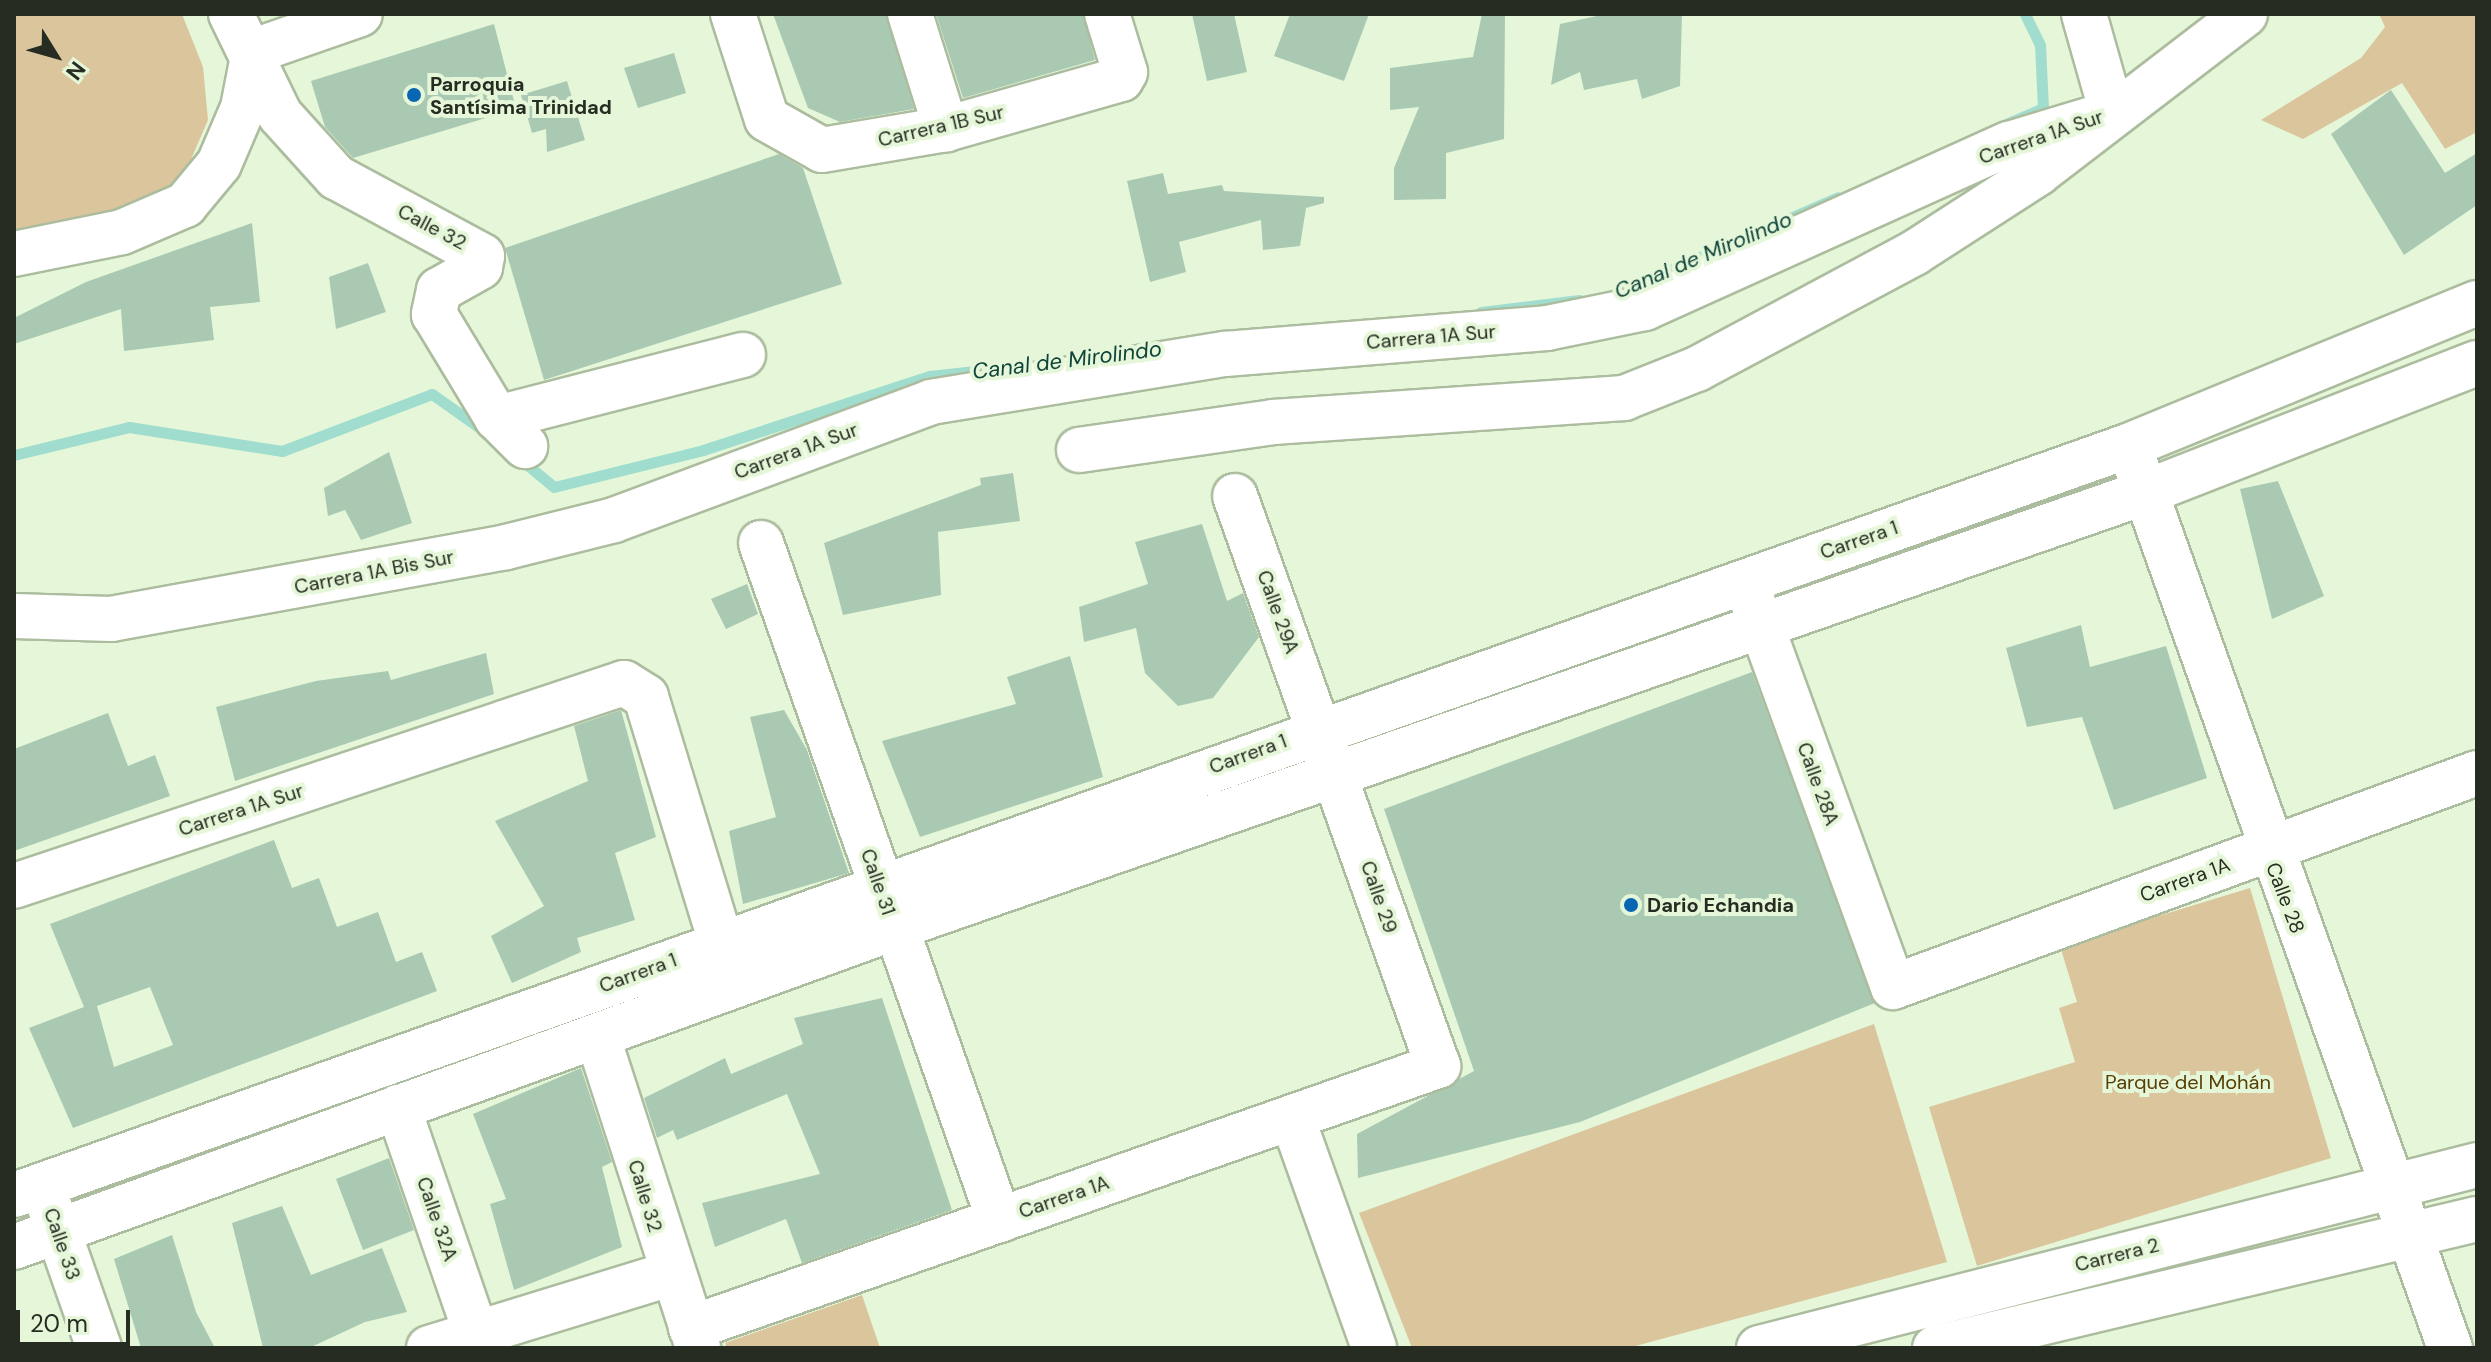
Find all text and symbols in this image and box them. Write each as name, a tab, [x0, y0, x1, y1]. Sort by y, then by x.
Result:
north arrow	[16, 16, 96, 96]
text: N	[59, 56, 92, 86]
place label: Parroquia Santísima Trinidad	[430, 72, 612, 119]
marker: Parroquia Santísima Trinidad	[405, 86, 423, 104]
street label: Carrera 1B Sur	[876, 100, 1006, 152]
street label: Carrera 1A Sur	[1976, 105, 2106, 169]
street label: Calle 32	[394, 199, 470, 255]
water label: Canal de Mirolindo	[1610, 206, 1796, 304]
street label: Carrera 1A Sur	[1365, 319, 1497, 355]
water label: Canal de Mirolindo	[971, 335, 1163, 385]
street label: Carrera 1A Sur	[731, 418, 861, 484]
street label: Carrera 1	[1817, 515, 1901, 565]
street label: Carrera 1A Bis Sur	[292, 545, 456, 599]
street label: Calle 29A	[1252, 567, 1304, 657]
street label: Carrera 1	[1206, 729, 1290, 779]
street label: Calle 28A	[1792, 739, 1844, 829]
street label: Carrera 1A Sur	[176, 779, 306, 841]
street label: Calle 31	[855, 846, 901, 918]
street label: Carrera 1A	[2137, 853, 2233, 907]
street label: Calle 29	[1355, 858, 1403, 936]
street label: Calle 28	[2261, 859, 2309, 937]
place label: Dario Echandia	[1647, 893, 1794, 917]
marker: Dario Echandia	[1622, 896, 1640, 914]
street label: Carrera 1	[596, 948, 680, 998]
park label: Parque del Mohán	[2105, 1070, 2271, 1094]
street label: Calle 32	[623, 1157, 667, 1235]
street label: Carrera 1A	[1016, 1170, 1112, 1224]
street label: Calle 32A	[411, 1174, 463, 1264]
street label: Calle 33	[39, 1205, 85, 1283]
street label: Carrera 2	[2072, 1233, 2162, 1277]
scale bar	[20, 1294, 134, 1344]
text: 20 m	[30, 1308, 88, 1339]

